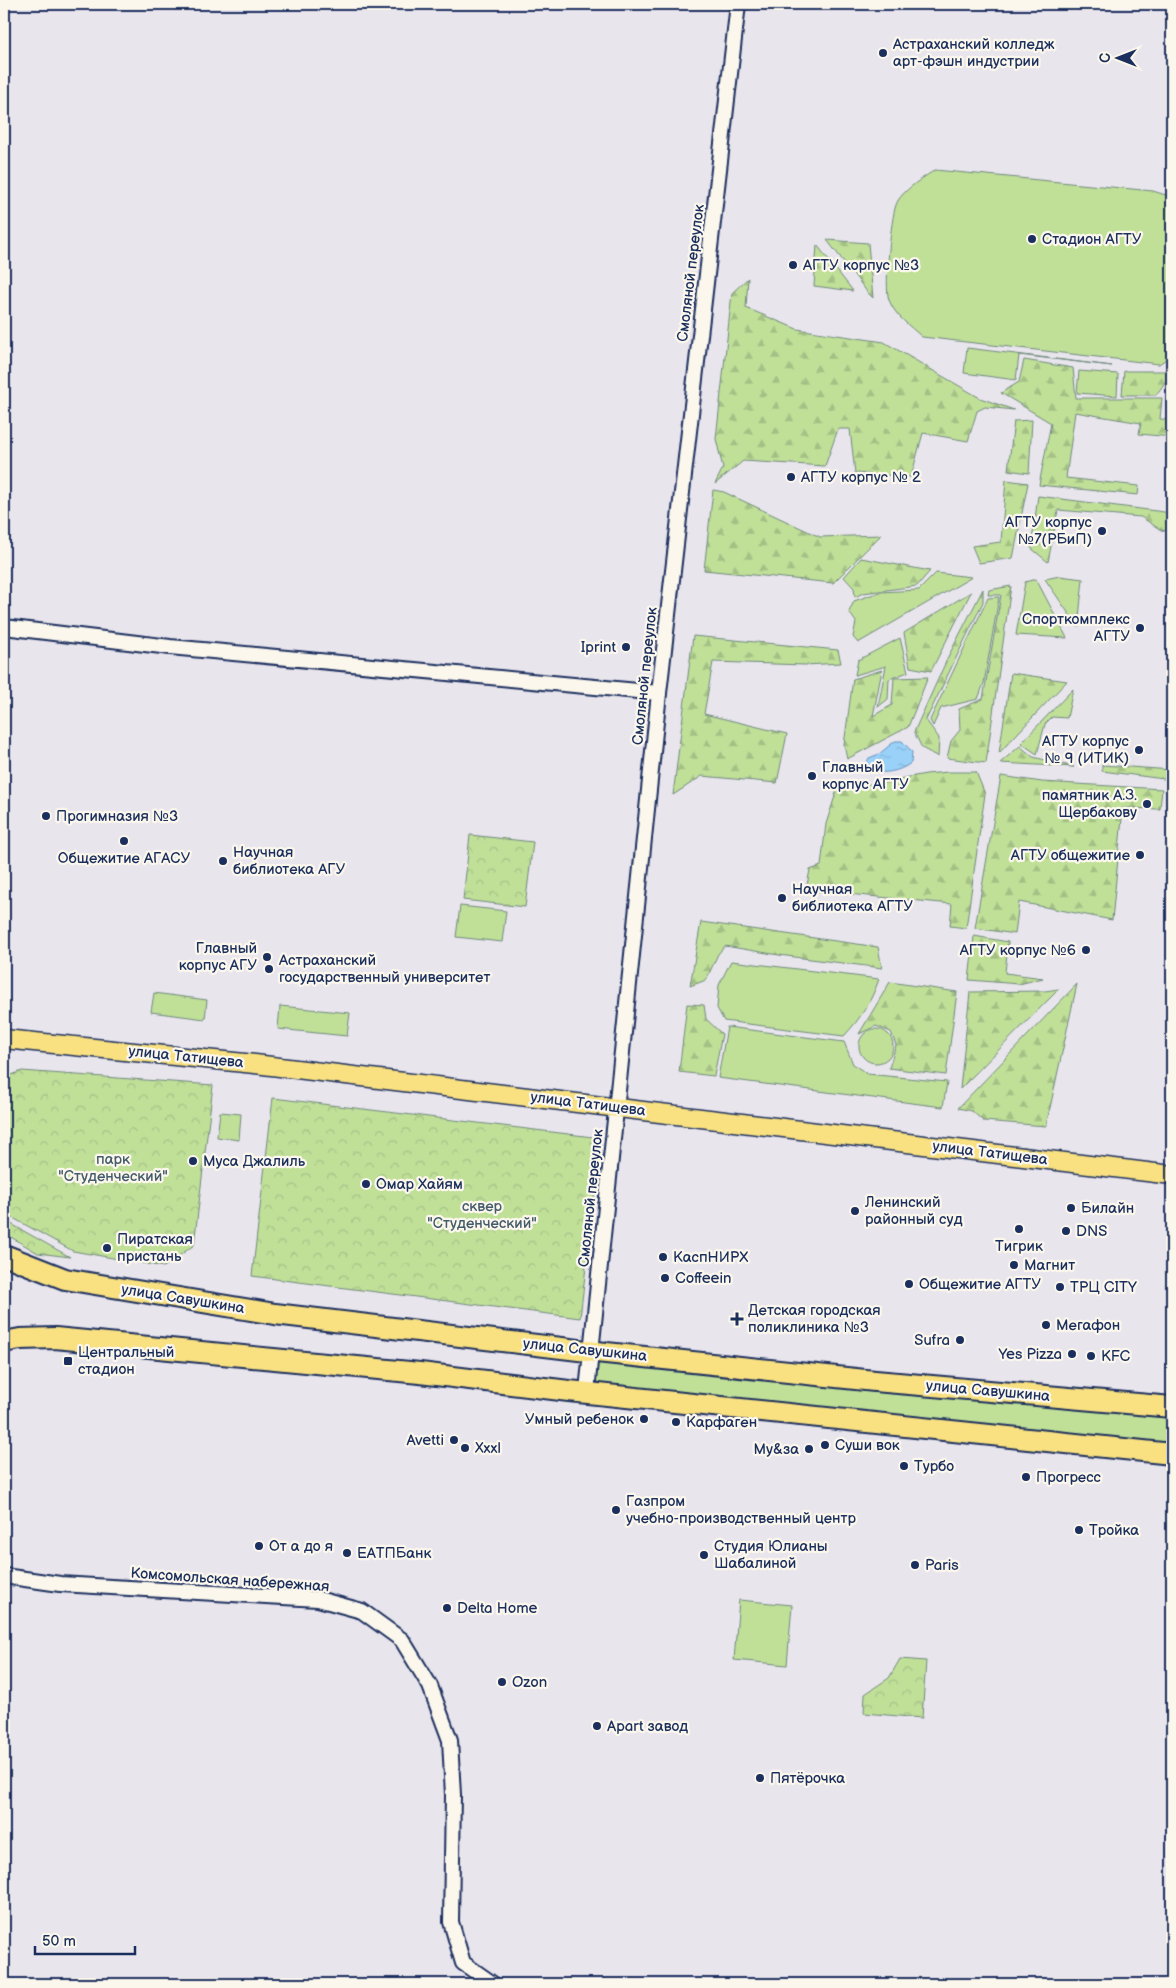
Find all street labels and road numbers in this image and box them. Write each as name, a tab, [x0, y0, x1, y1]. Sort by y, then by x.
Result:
street label: Смоляной переулок	[673, 203, 709, 343]
street label: Смоляной переулок	[628, 606, 662, 746]
street label: улица Татищева	[127, 1041, 245, 1073]
street label: улица Татищева	[529, 1088, 647, 1121]
street label: Смоляной переулок	[574, 1128, 608, 1268]
street label: улица Татищева	[931, 1137, 1049, 1170]
street label: улица Савушкина	[120, 1280, 246, 1318]
street label: улица Савушкина	[522, 1334, 648, 1366]
street label: улица Савушкина	[925, 1376, 1051, 1406]
street label: Комсомольская набережная	[130, 1564, 330, 1596]

